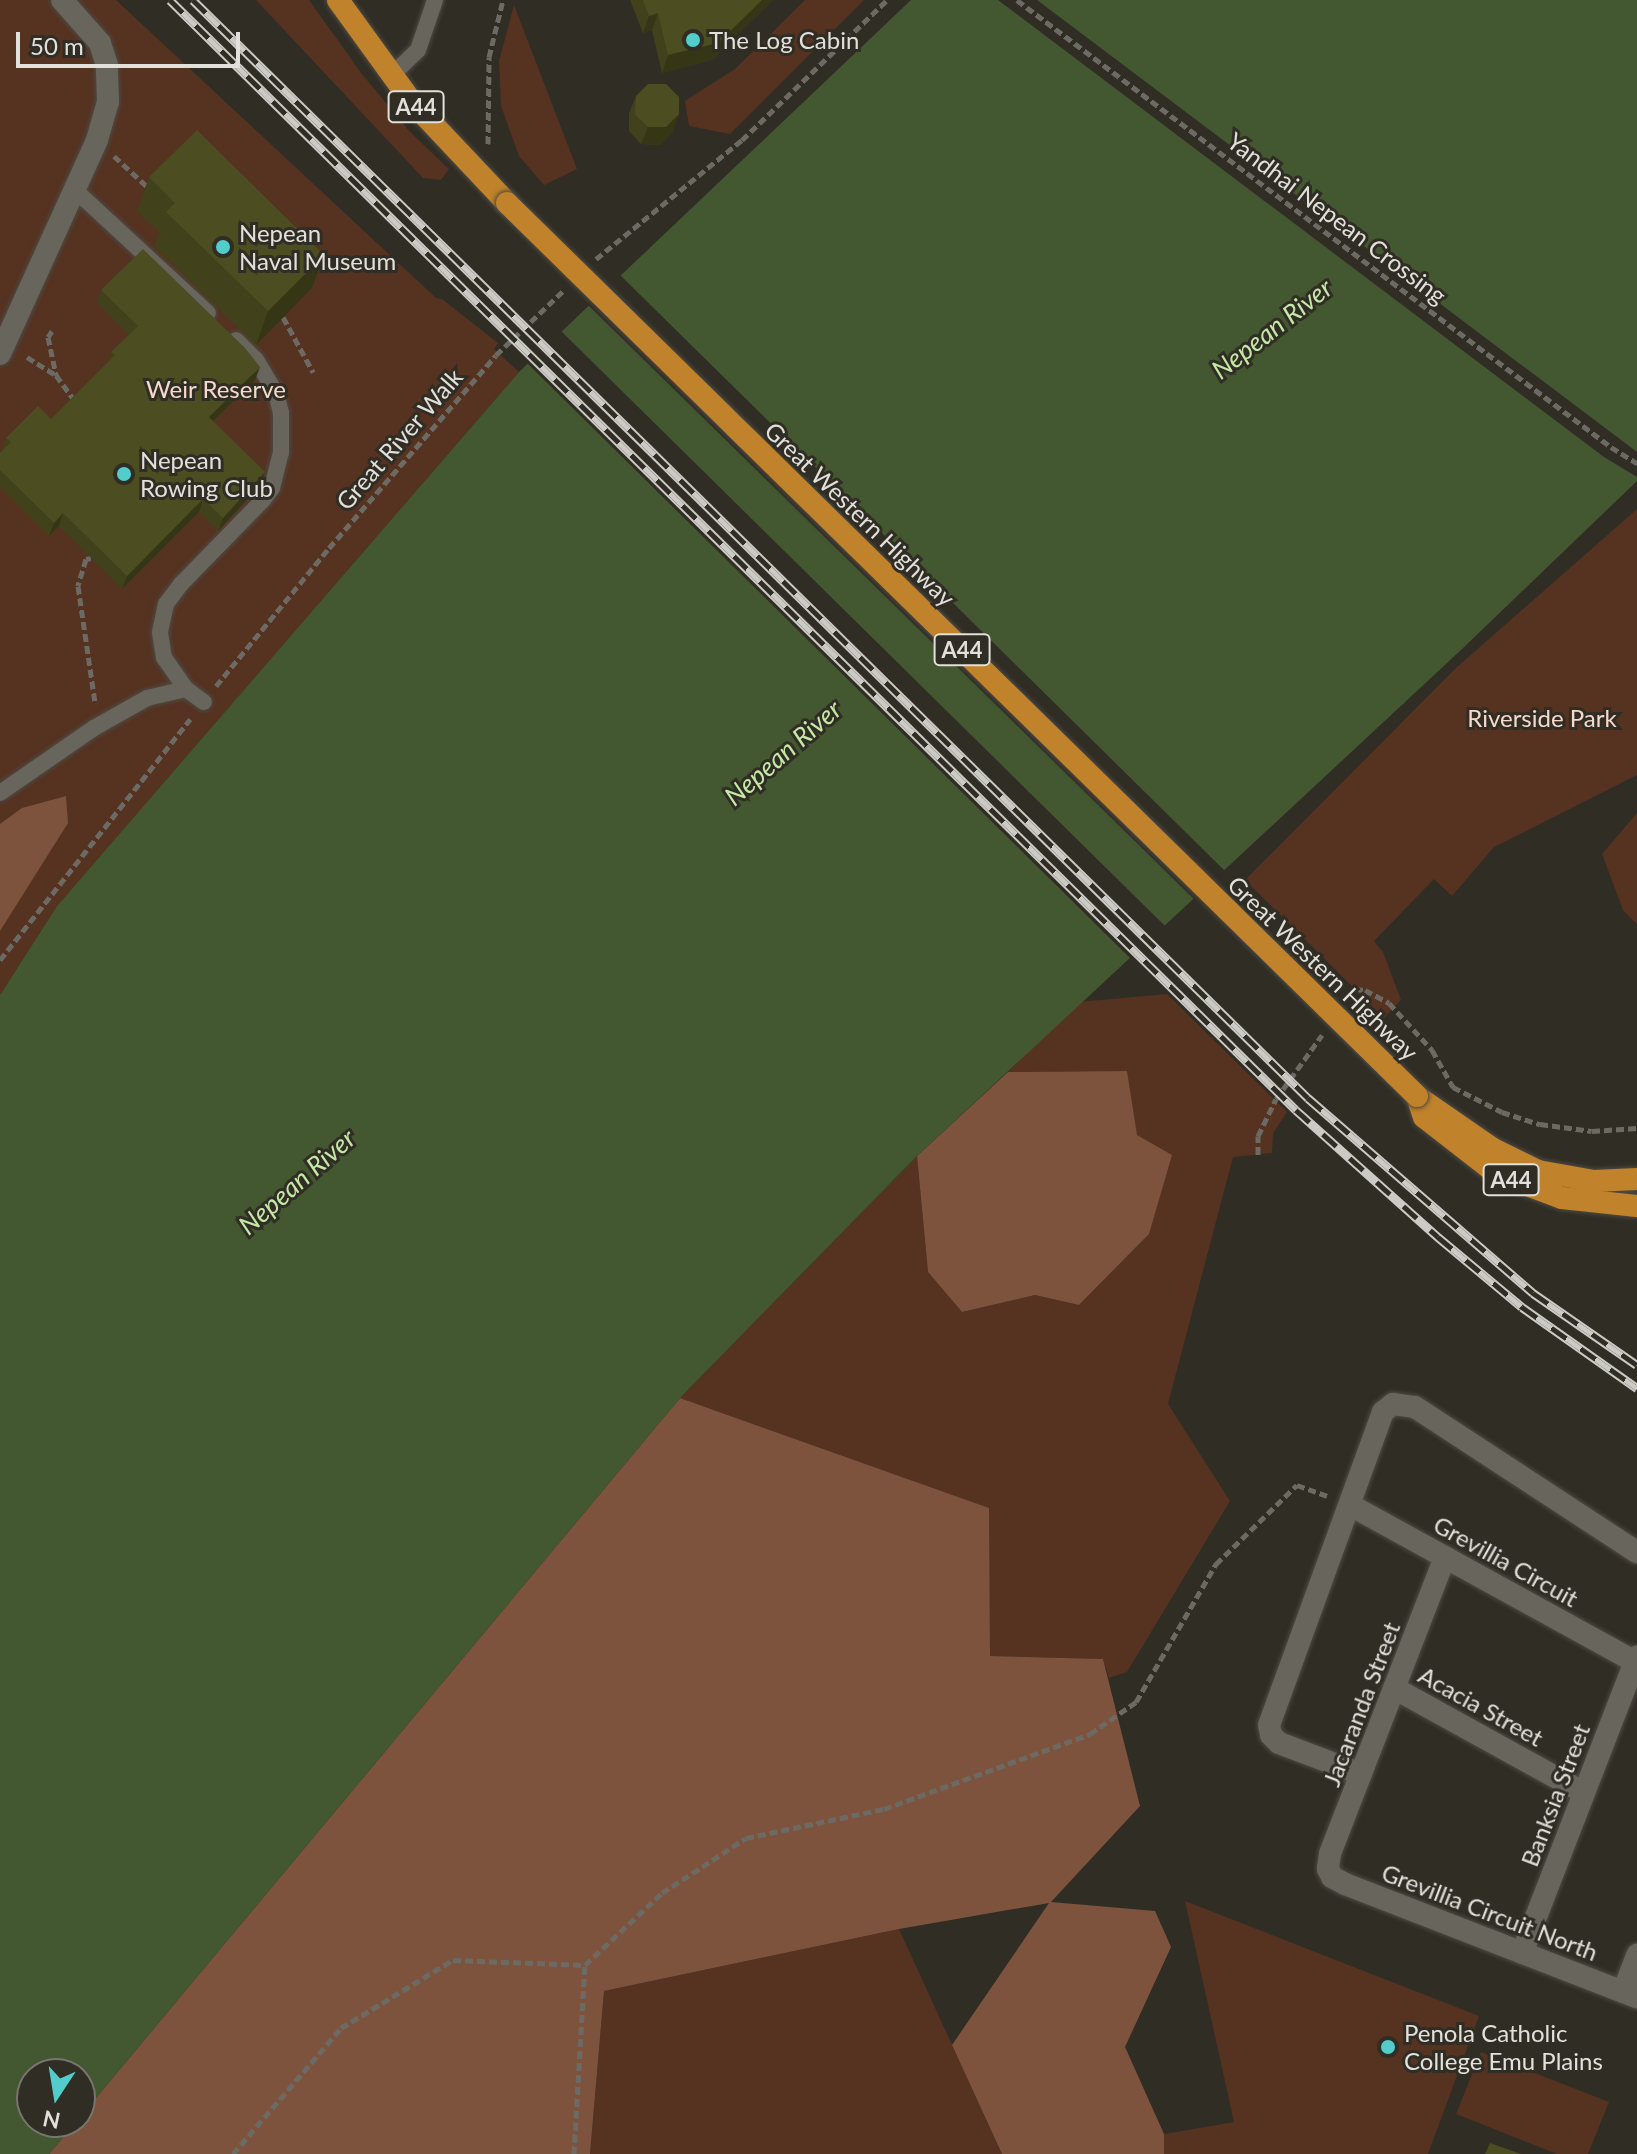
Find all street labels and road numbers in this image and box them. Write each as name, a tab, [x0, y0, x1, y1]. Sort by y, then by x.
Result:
road number: A44	[386, 89, 446, 125]
street label: Yandhai Nepean Crossing	[1222, 126, 1452, 310]
street label: Great River Walk	[330, 362, 468, 516]
street label: Great Western Highway	[759, 416, 961, 612]
road number: A44	[932, 632, 992, 668]
street label: Great Western Highway	[1222, 870, 1424, 1066]
road number: A44	[1481, 1162, 1541, 1198]
street label: Grevillia Circuit	[1429, 1509, 1583, 1613]
street label: Jacaranda Street	[1316, 1618, 1406, 1790]
street label: Acacia Street	[1414, 1660, 1548, 1752]
street label: Banksia Street	[1515, 1720, 1595, 1870]
street label: Grevillia Circuit North	[1378, 1858, 1602, 1966]

